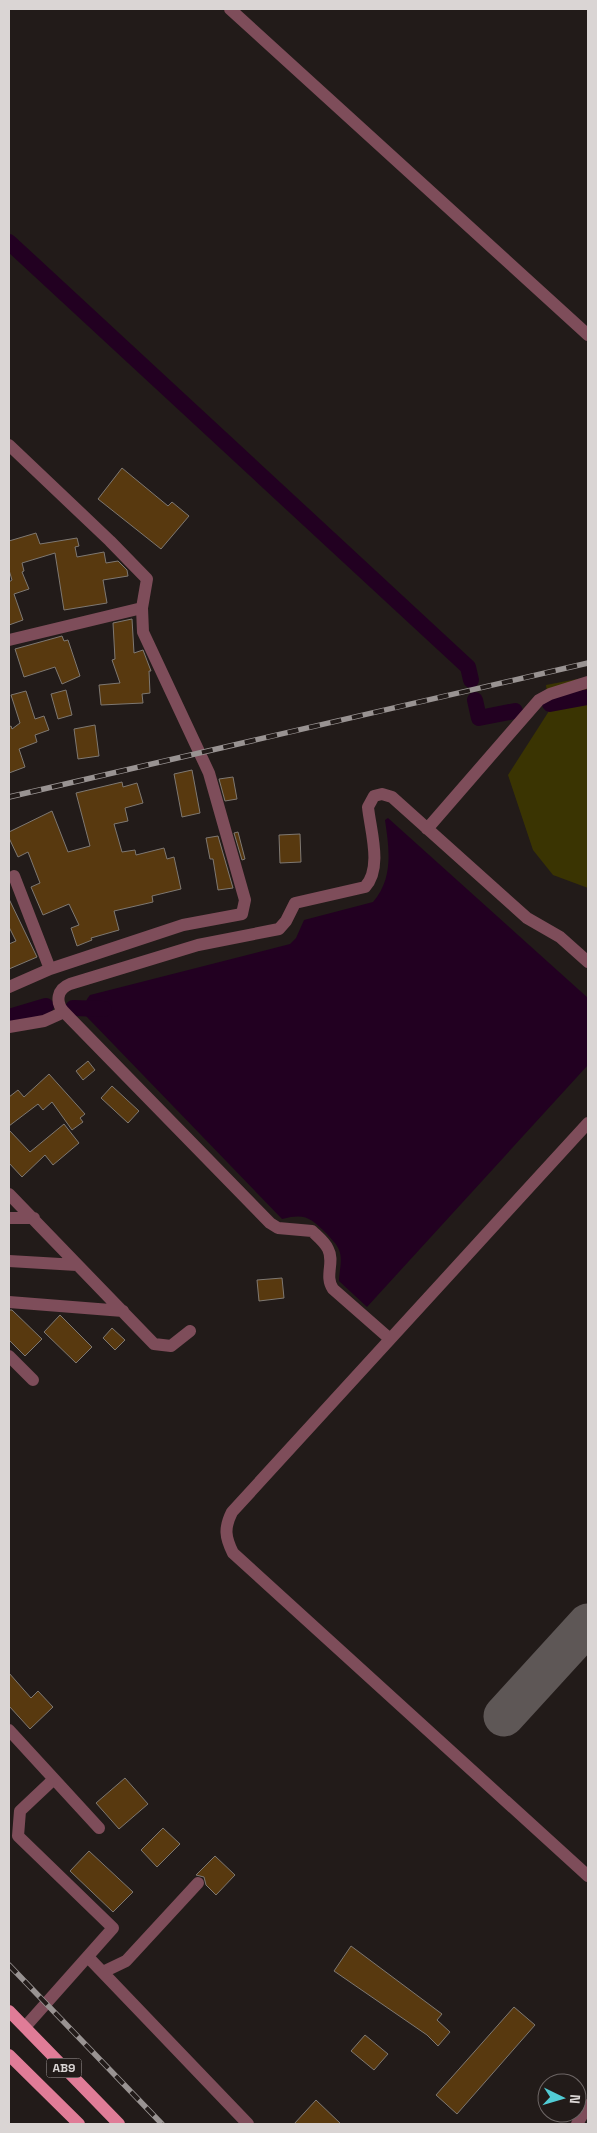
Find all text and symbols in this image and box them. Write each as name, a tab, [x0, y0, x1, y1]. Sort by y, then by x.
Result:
road number: AB9	[46, 2058, 82, 2078]
north arrow	[537, 2073, 587, 2123]
text: N	[566, 2094, 584, 2105]

